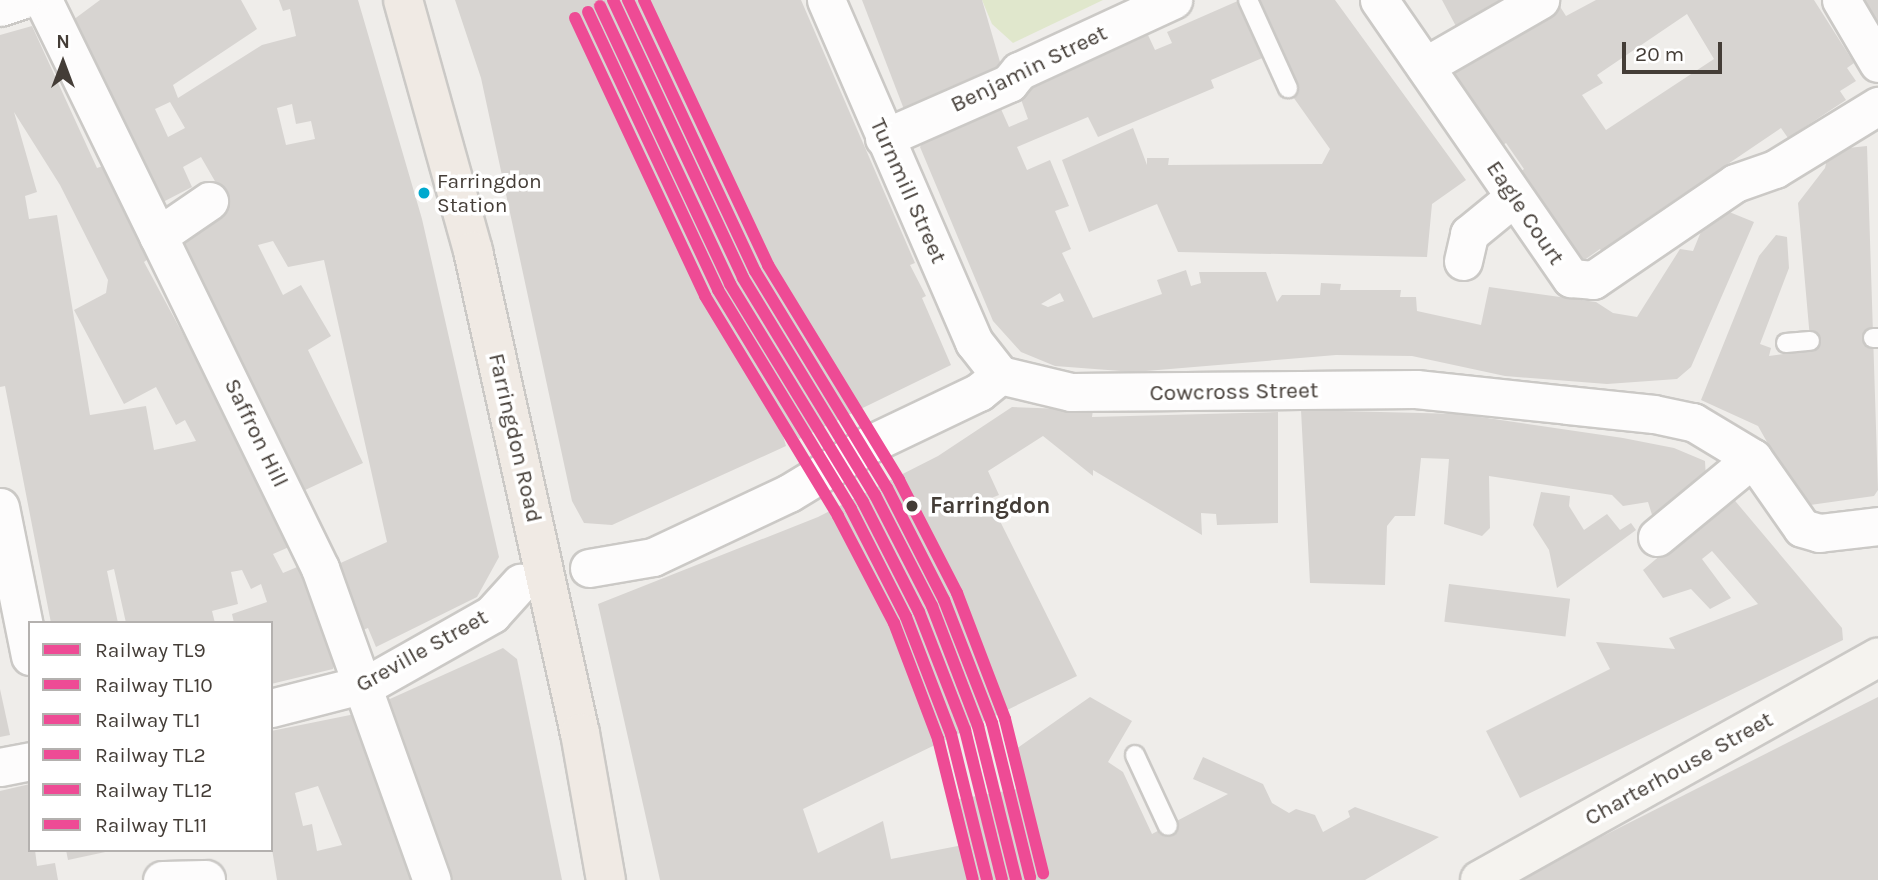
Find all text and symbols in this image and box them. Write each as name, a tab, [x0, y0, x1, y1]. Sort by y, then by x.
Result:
street label: Benjamin Street	[946, 19, 1112, 119]
north arrow	[28, 28, 98, 98]
scale bar	[1626, 28, 1726, 72]
text: N	[56, 31, 70, 53]
text: 20 m	[1635, 42, 1684, 66]
street label: Turnmill Street	[864, 114, 952, 268]
street label: Eagle Court	[1480, 156, 1570, 270]
place label: Farringdon Station	[437, 168, 542, 218]
marker: Farringdon Station	[417, 186, 431, 200]
street label: Farringdon Road	[482, 351, 548, 525]
street label: Saffron Hill	[218, 374, 294, 492]
street label: Cowcross Street	[1149, 377, 1319, 407]
place label: Farringdon	[930, 492, 1050, 520]
marker: Farringdon	[900, 494, 924, 518]
street label: Greville Street	[351, 603, 493, 699]
legend	[28, 621, 273, 852]
text: Railway TL9	[95, 638, 206, 662]
text: Railway TL10	[95, 673, 213, 697]
street label: Charterhouse Street	[1580, 706, 1778, 832]
text: Railway TL1	[95, 708, 200, 732]
text: Railway TL2	[95, 743, 206, 767]
text: Railway TL12	[95, 778, 213, 802]
text: Railway TL11	[95, 813, 207, 837]

